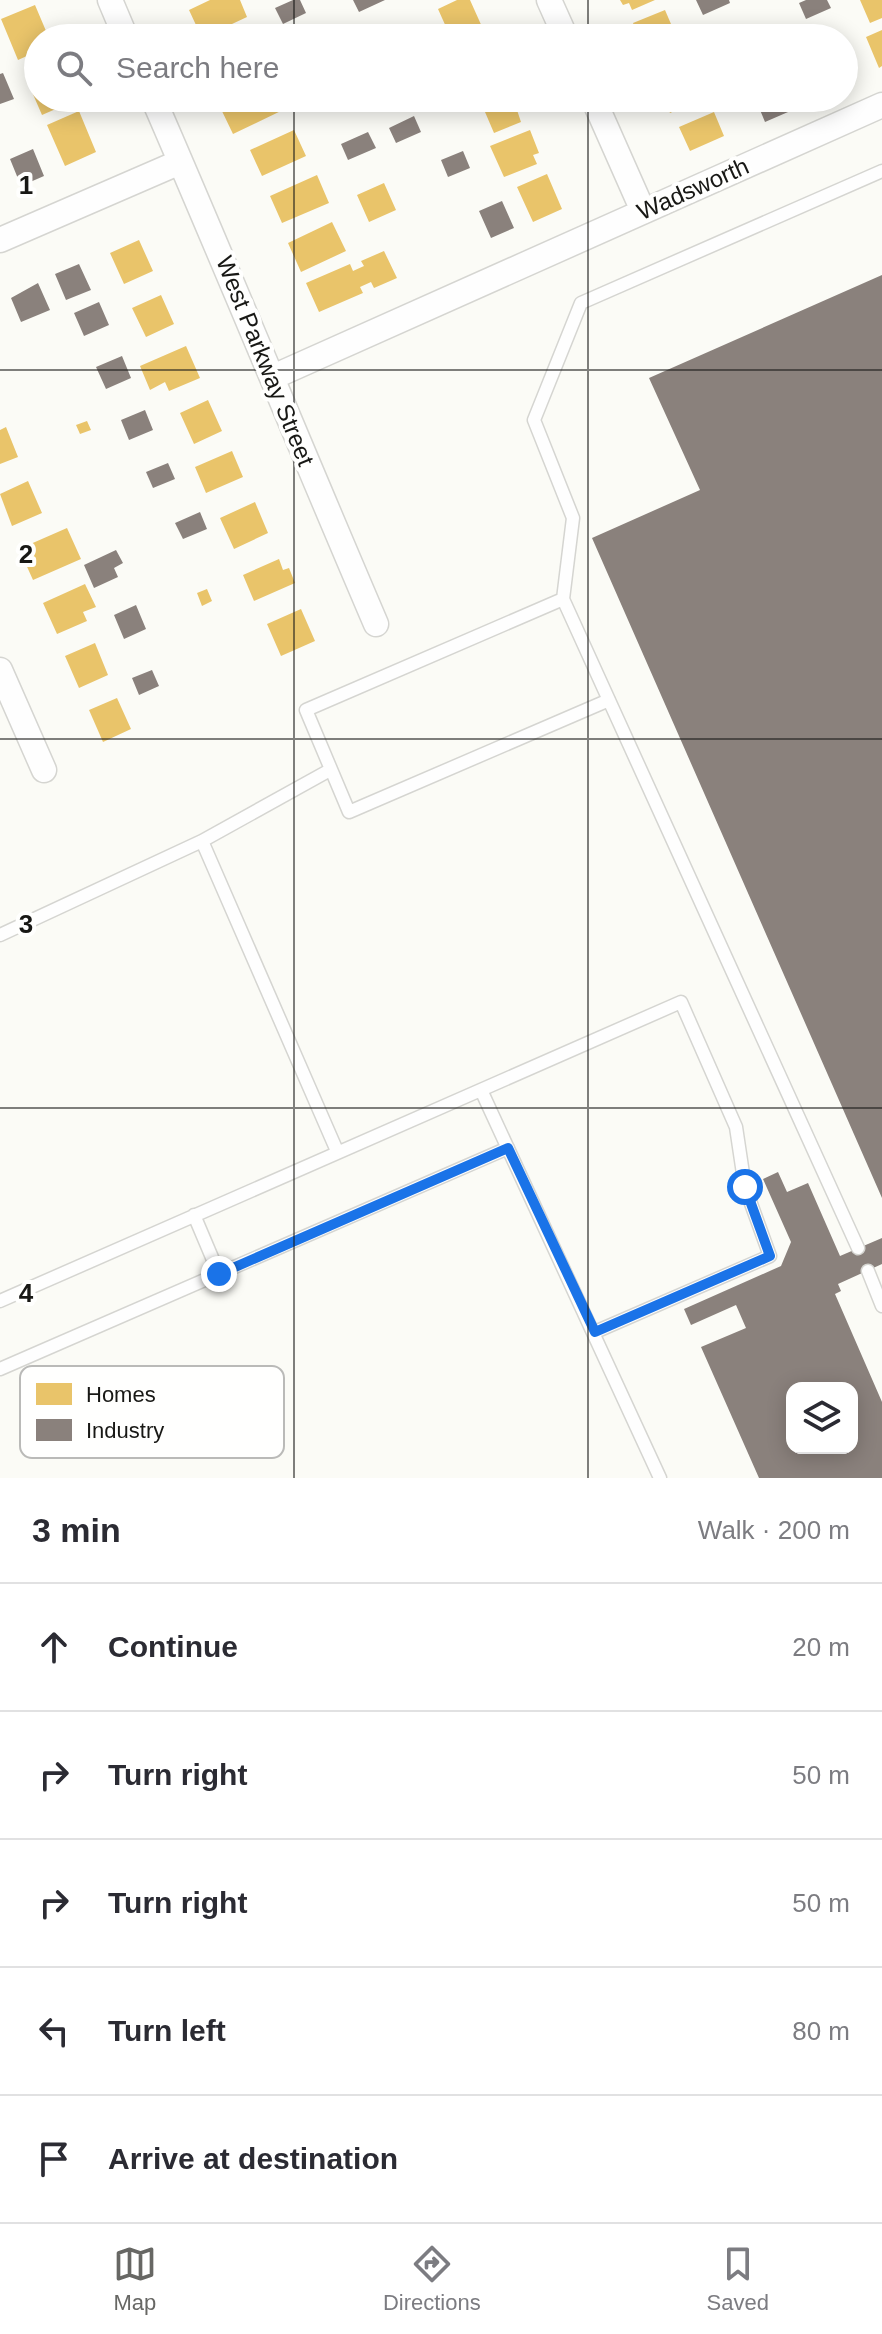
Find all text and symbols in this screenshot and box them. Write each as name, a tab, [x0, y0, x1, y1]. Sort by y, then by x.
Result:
search box	[24, 24, 858, 112]
icon: search	[52, 46, 96, 90]
text: Search here	[116, 51, 279, 84]
street label: Wadsworth	[633, 152, 753, 225]
text: 1	[19, 170, 33, 200]
street label: West Parkway Street	[211, 252, 320, 470]
text: 2	[19, 539, 33, 569]
text: 3	[19, 909, 33, 939]
route start	[727, 1169, 763, 1205]
route end	[201, 1256, 237, 1292]
text: 4	[19, 1278, 34, 1308]
legend	[20, 1366, 284, 1458]
text: Homes	[86, 1382, 156, 1407]
map controls	[786, 1382, 858, 1454]
button: layers	[786, 1382, 858, 1454]
text: Industry	[86, 1418, 164, 1443]
text: 3 min	[32, 1511, 121, 1549]
text: Walk · 200 m	[698, 1515, 850, 1545]
icon: ahead	[32, 1625, 76, 1669]
text: Continue	[108, 1630, 238, 1663]
text: 20 m	[792, 1632, 850, 1662]
icon: right	[32, 1753, 76, 1797]
text: Turn right	[108, 1758, 247, 1791]
text: 50 m	[792, 1760, 850, 1790]
icon: right	[32, 1881, 76, 1925]
text: Turn right	[108, 1886, 247, 1919]
text: 50 m	[792, 1888, 850, 1918]
icon: left	[32, 2009, 76, 2053]
text: Turn left	[108, 2014, 226, 2047]
text: 80 m	[792, 2016, 850, 2046]
icon: arrive	[32, 2137, 76, 2181]
text: Arrive at destination	[108, 2142, 398, 2175]
tab: Map	[113, 2242, 157, 2316]
tab: Directions	[383, 2242, 481, 2316]
tab: Saved	[707, 2242, 769, 2316]

